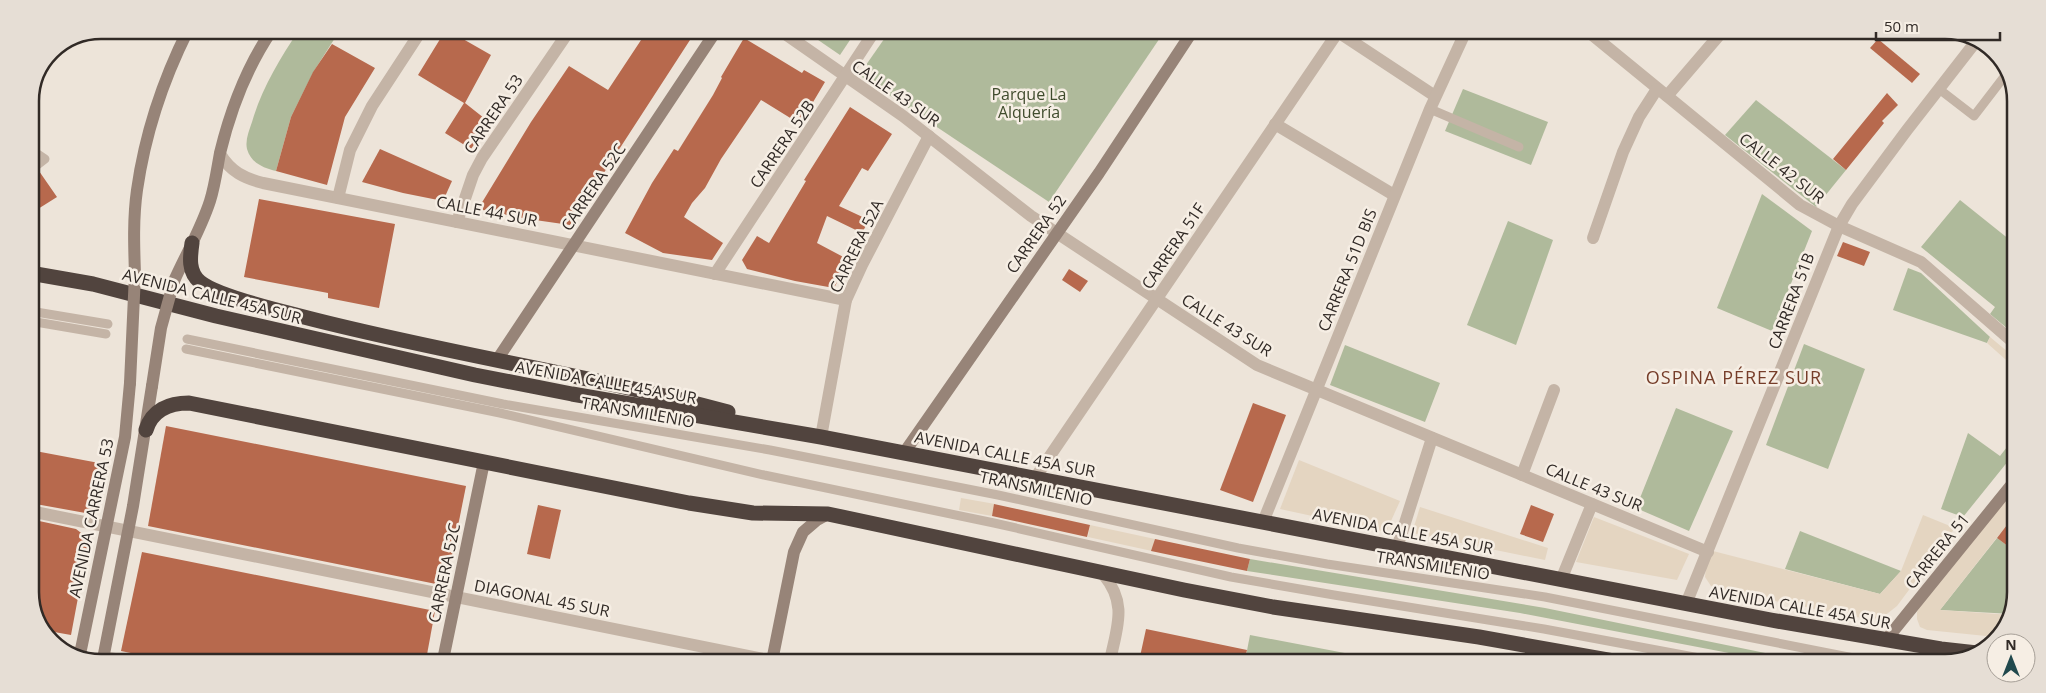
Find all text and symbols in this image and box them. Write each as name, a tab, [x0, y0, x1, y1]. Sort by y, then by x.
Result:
scale bar	[1876, 10, 2000, 42]
text: 50 m	[1884, 16, 1919, 36]
street label: CALLE 43 SUR	[848, 55, 944, 132]
street label: CARRERA 53	[458, 70, 528, 158]
park label: Parque La Alquería	[991, 83, 1067, 123]
street label: CARRERA 52B	[744, 96, 820, 192]
street label: CALLE 42 SUR	[1735, 128, 1829, 208]
street label: CARRERA 52C	[556, 139, 630, 235]
street label: CALLE 44 SUR	[434, 190, 540, 232]
street label: CARRERA 52	[1001, 190, 1071, 278]
street label: CARRERA 52A	[824, 195, 888, 296]
street label: CARRERA 51F	[1136, 199, 1210, 293]
street label: CARRERA 51D BIS	[1312, 205, 1382, 335]
street label: CARRERA 51B	[1763, 250, 1819, 352]
street label: AVENIDA CALLE 45A SUR	[120, 263, 304, 329]
street label: CALLE 43 SUR	[1178, 288, 1276, 362]
street label: AVENIDA CALLE 45A SUR	[514, 355, 699, 409]
district label: OSPINA PÉREZ SUR	[1646, 365, 1822, 389]
street label: TRANSMILENIO	[580, 391, 696, 433]
street label: AVENIDA CALLE 45A SUR	[913, 426, 1097, 482]
street label: AVENIDA CARRERA 53	[63, 436, 119, 600]
street label: CALLE 43 SUR	[1542, 458, 1646, 516]
street label: TRANSMILENIO	[978, 465, 1094, 511]
street label: AVENIDA CALLE 45A SUR	[1311, 503, 1495, 559]
street label: CARRERA 51	[1900, 509, 1974, 593]
street label: CARRERA 52C	[423, 521, 465, 625]
street label: TRANSMILENIO	[1375, 545, 1491, 585]
street label: DIAGONAL 45 SUR	[472, 574, 612, 622]
street label: AVENIDA CALLE 45A SUR	[1708, 580, 1893, 634]
north arrow	[1986, 633, 2036, 683]
text: N	[2005, 635, 2017, 654]

